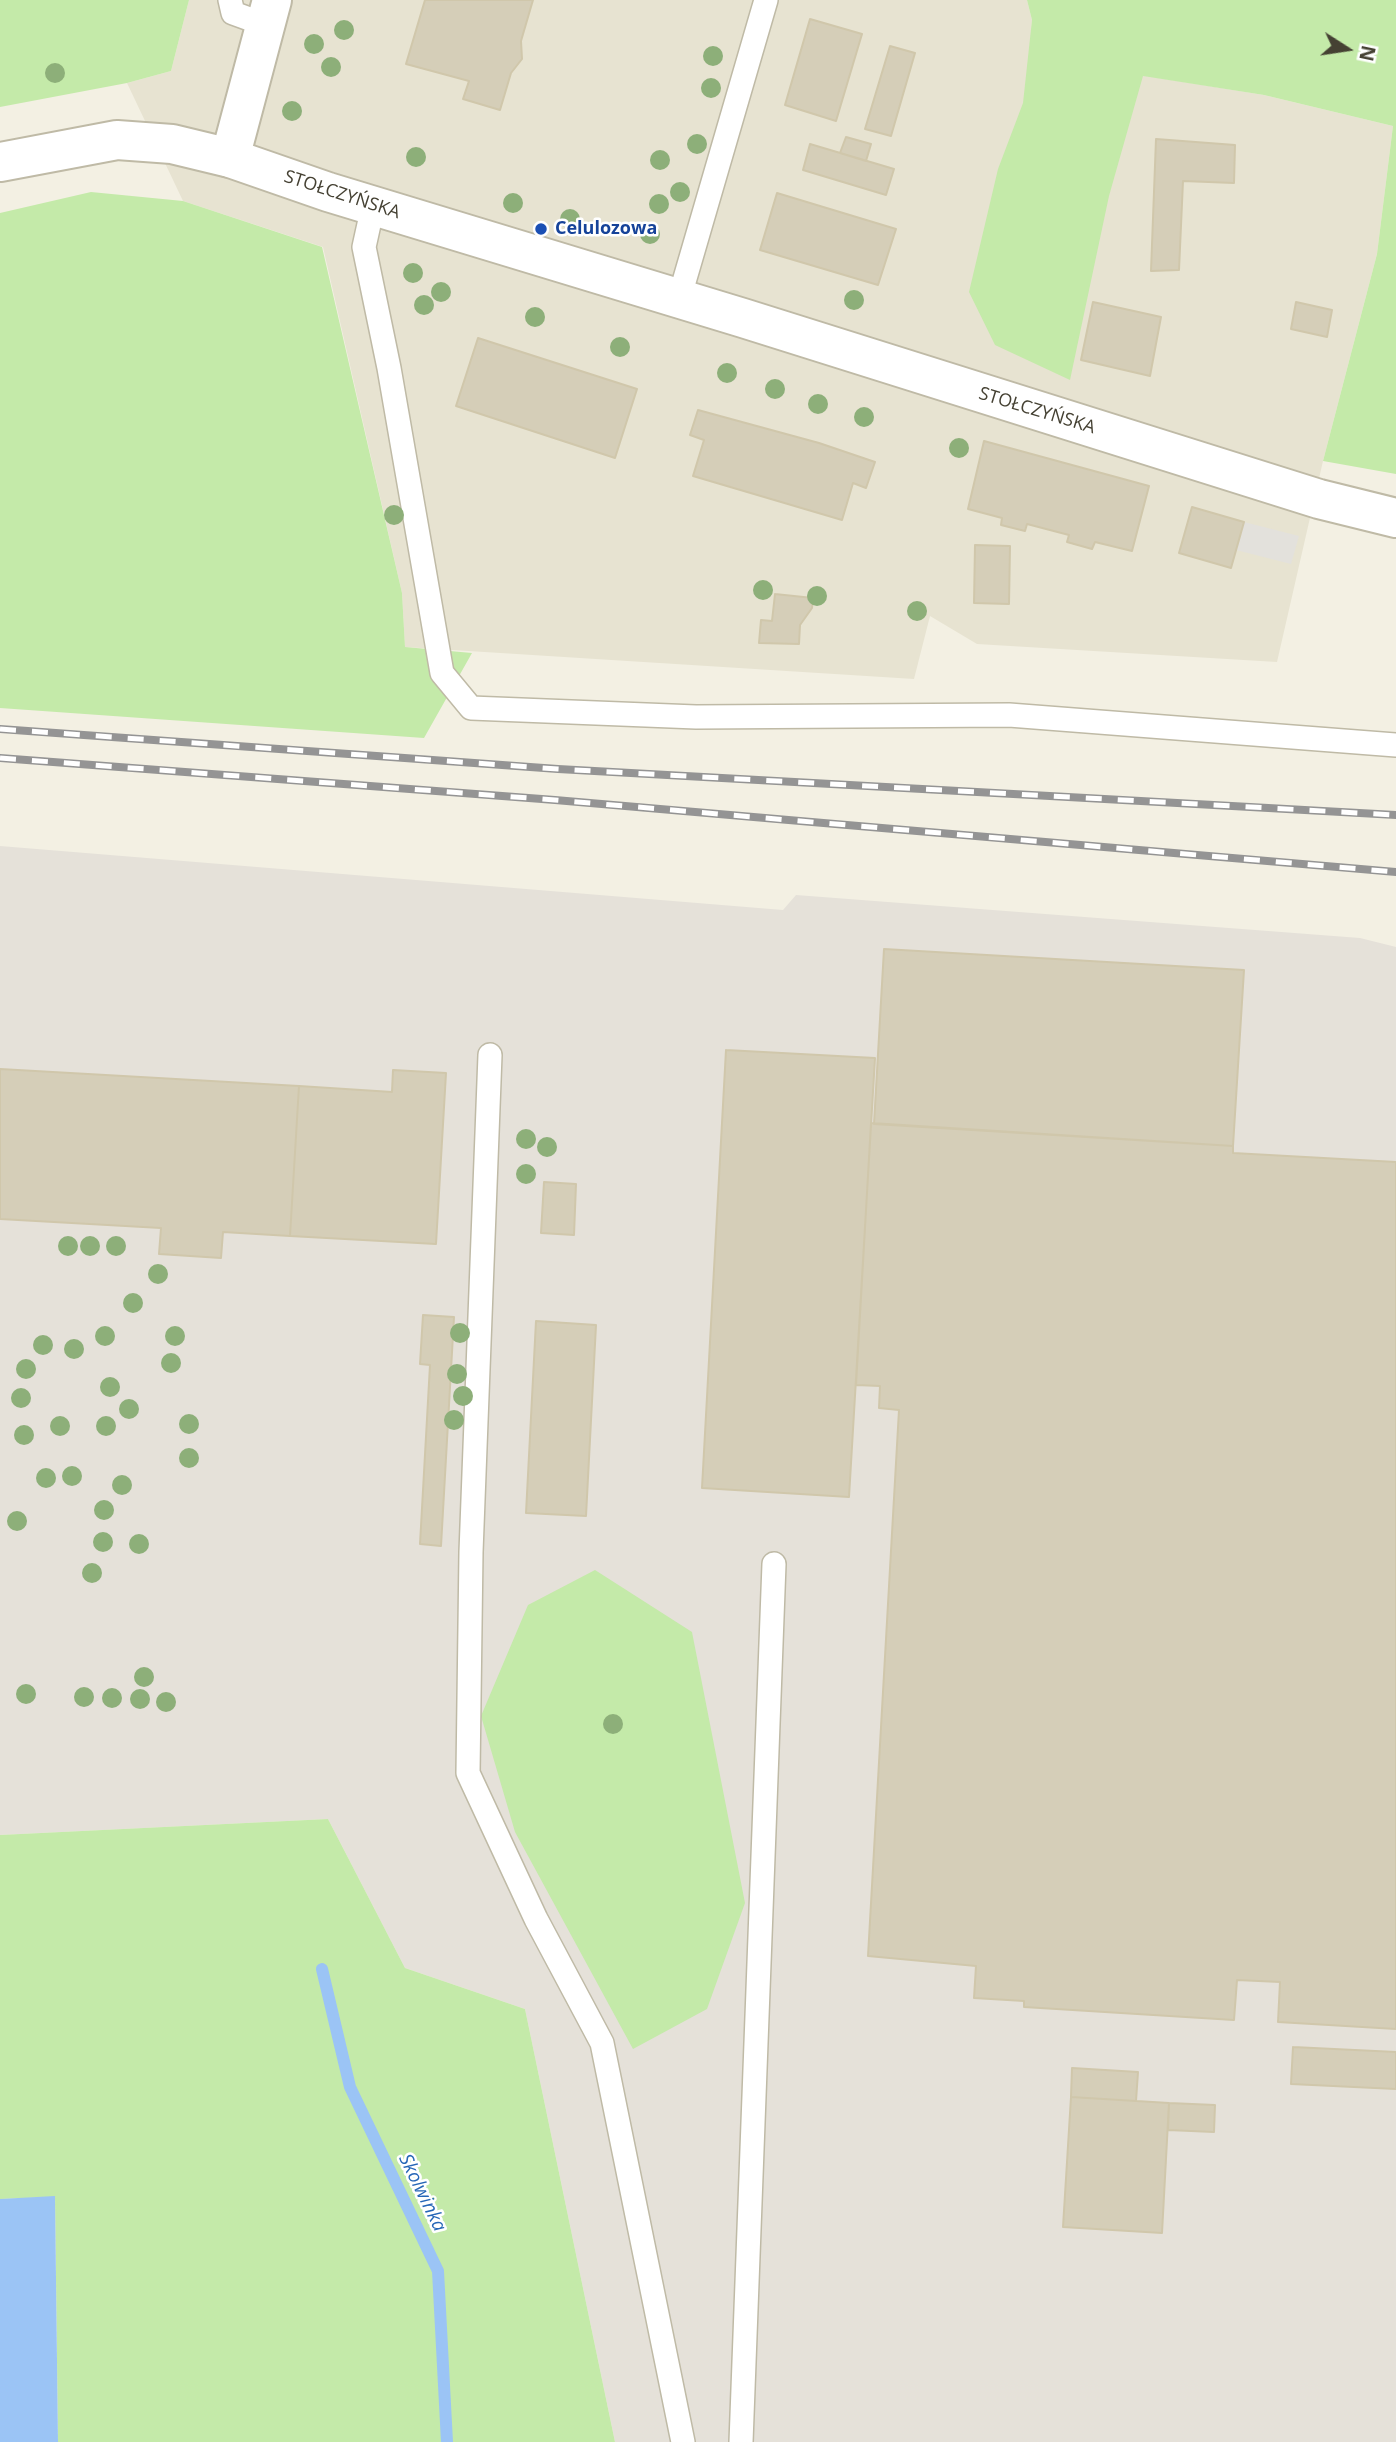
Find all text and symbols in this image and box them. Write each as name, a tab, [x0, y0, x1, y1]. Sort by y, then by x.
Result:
north arrow	[1312, 14, 1382, 84]
text: N	[1353, 43, 1382, 64]
street label: STOŁCZYŃSKA	[281, 166, 403, 224]
place label: Celulozowa	[555, 218, 657, 240]
marker: Celulozowa	[533, 221, 549, 237]
street label: STOŁCZYŃSKA	[976, 383, 1098, 439]
water label: Skolwinka	[393, 2150, 451, 2236]

